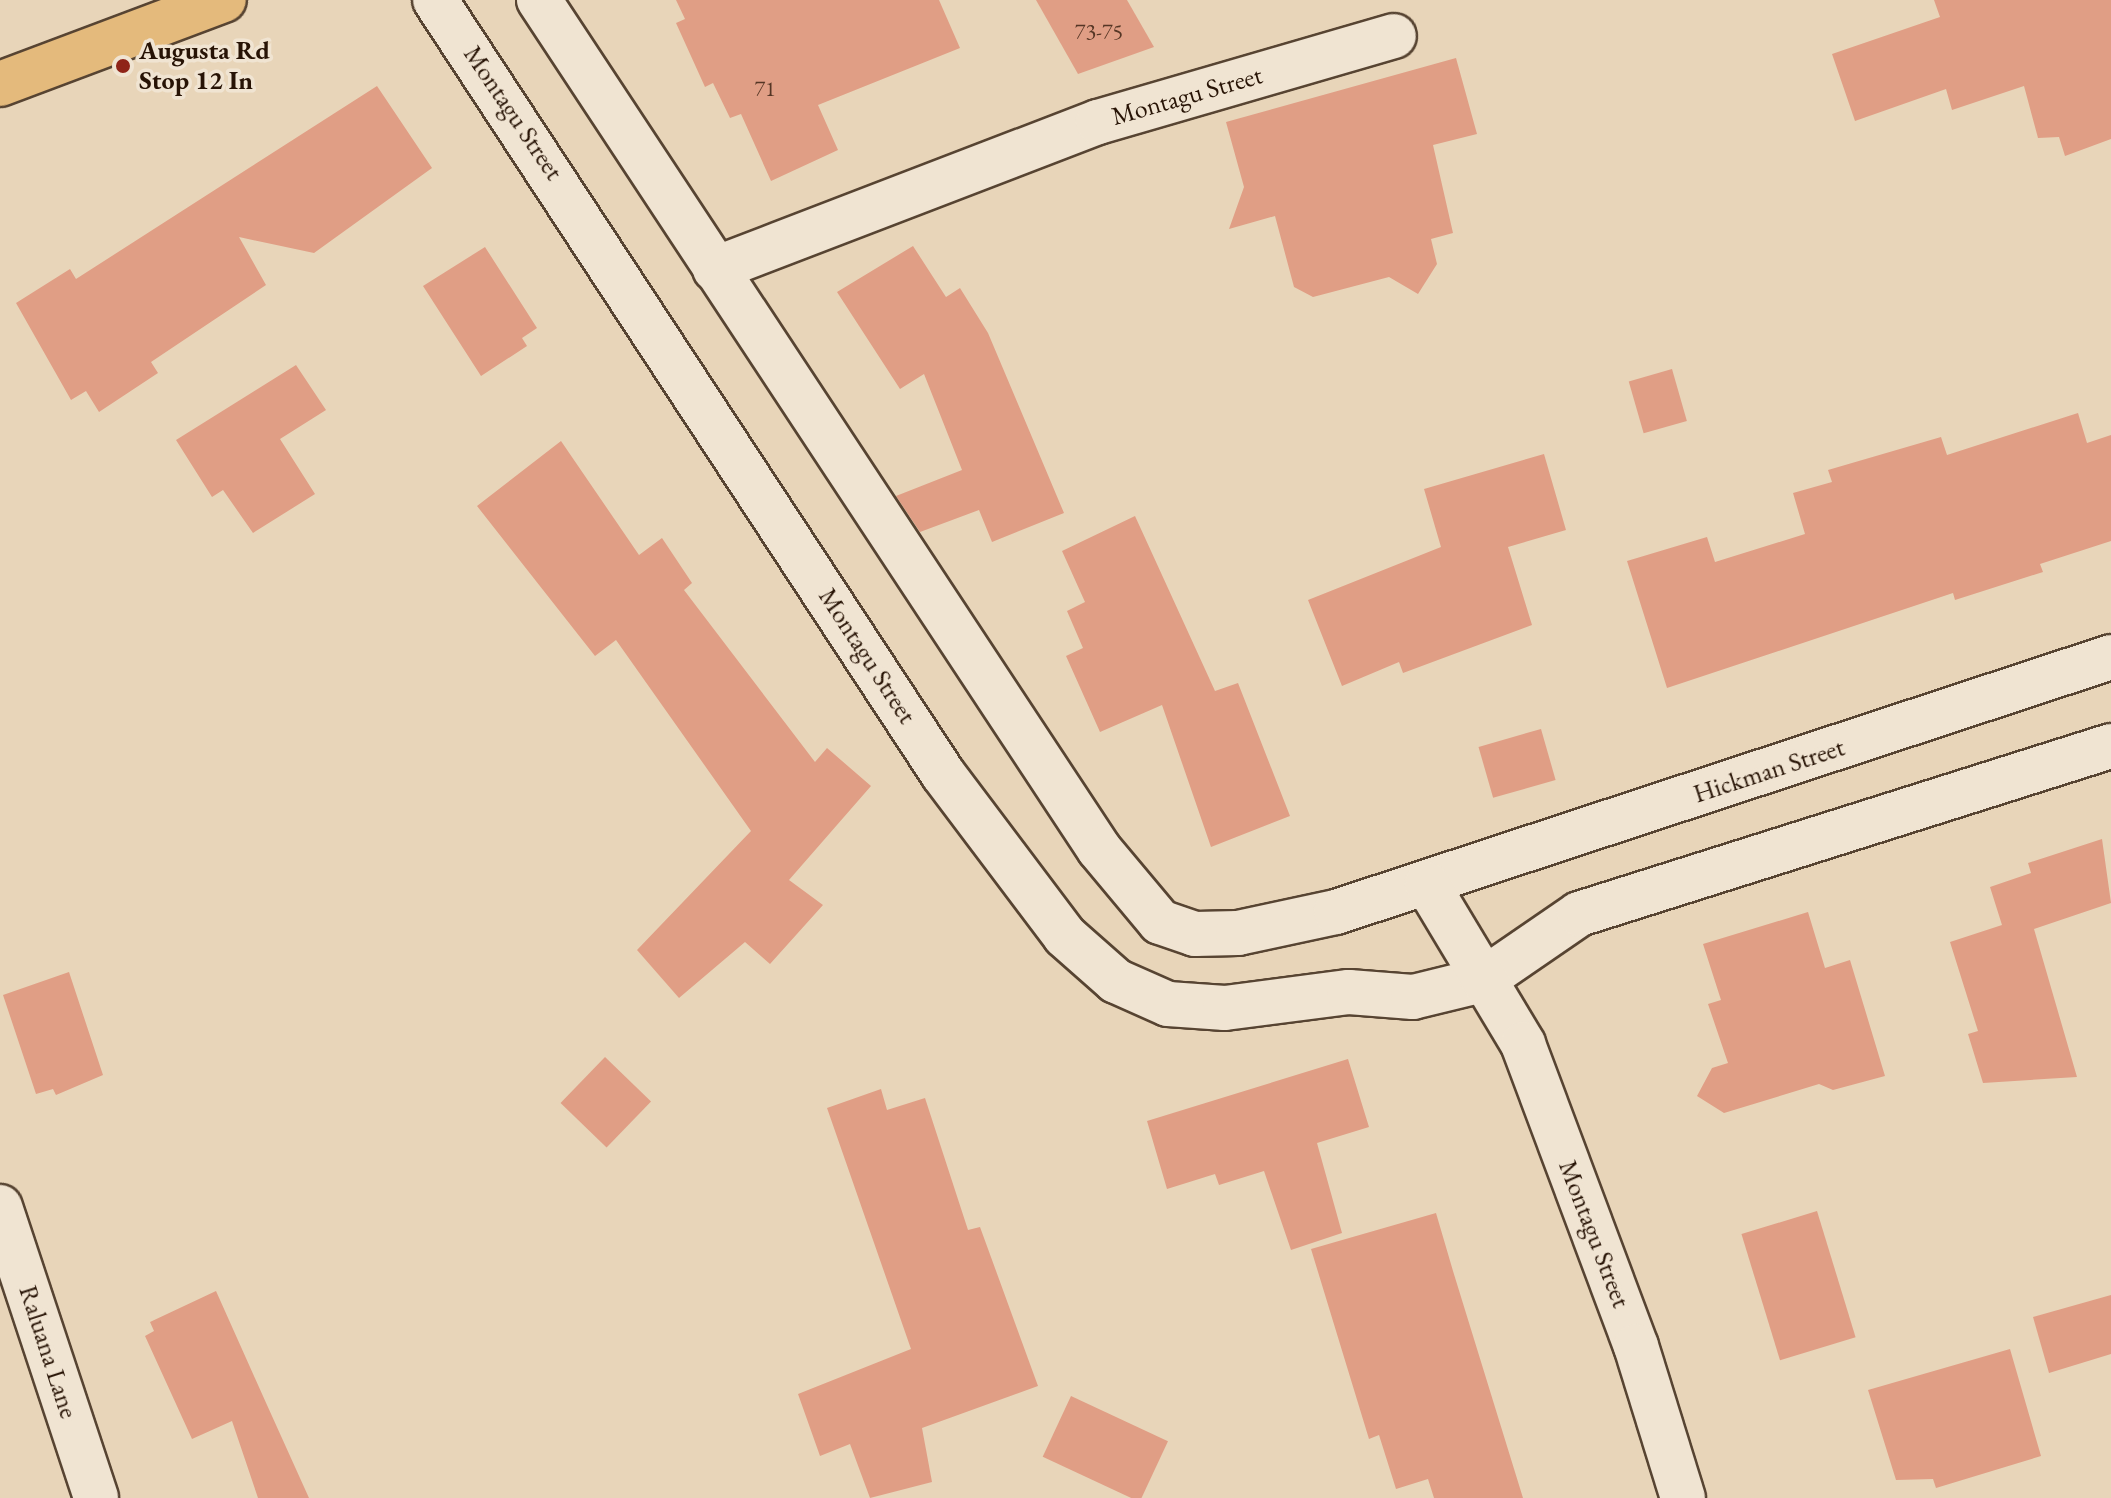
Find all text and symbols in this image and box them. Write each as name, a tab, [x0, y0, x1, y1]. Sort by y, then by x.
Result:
house number: 73-75	[1075, 19, 1123, 45]
place label: Augusta Rd Stop 12 In	[139, 35, 270, 96]
street label: Montagu Street	[457, 40, 569, 186]
marker: Augusta Rd Stop 12 In	[114, 57, 132, 75]
street label: Montagu Street	[1108, 60, 1266, 132]
house number: 71	[754, 76, 776, 102]
street label: Montagu Street	[812, 582, 922, 730]
street label: Hickman Street	[1690, 732, 1848, 810]
street label: Montagu Street	[1552, 1156, 1636, 1312]
street label: Raluana Lane	[12, 1282, 84, 1422]

